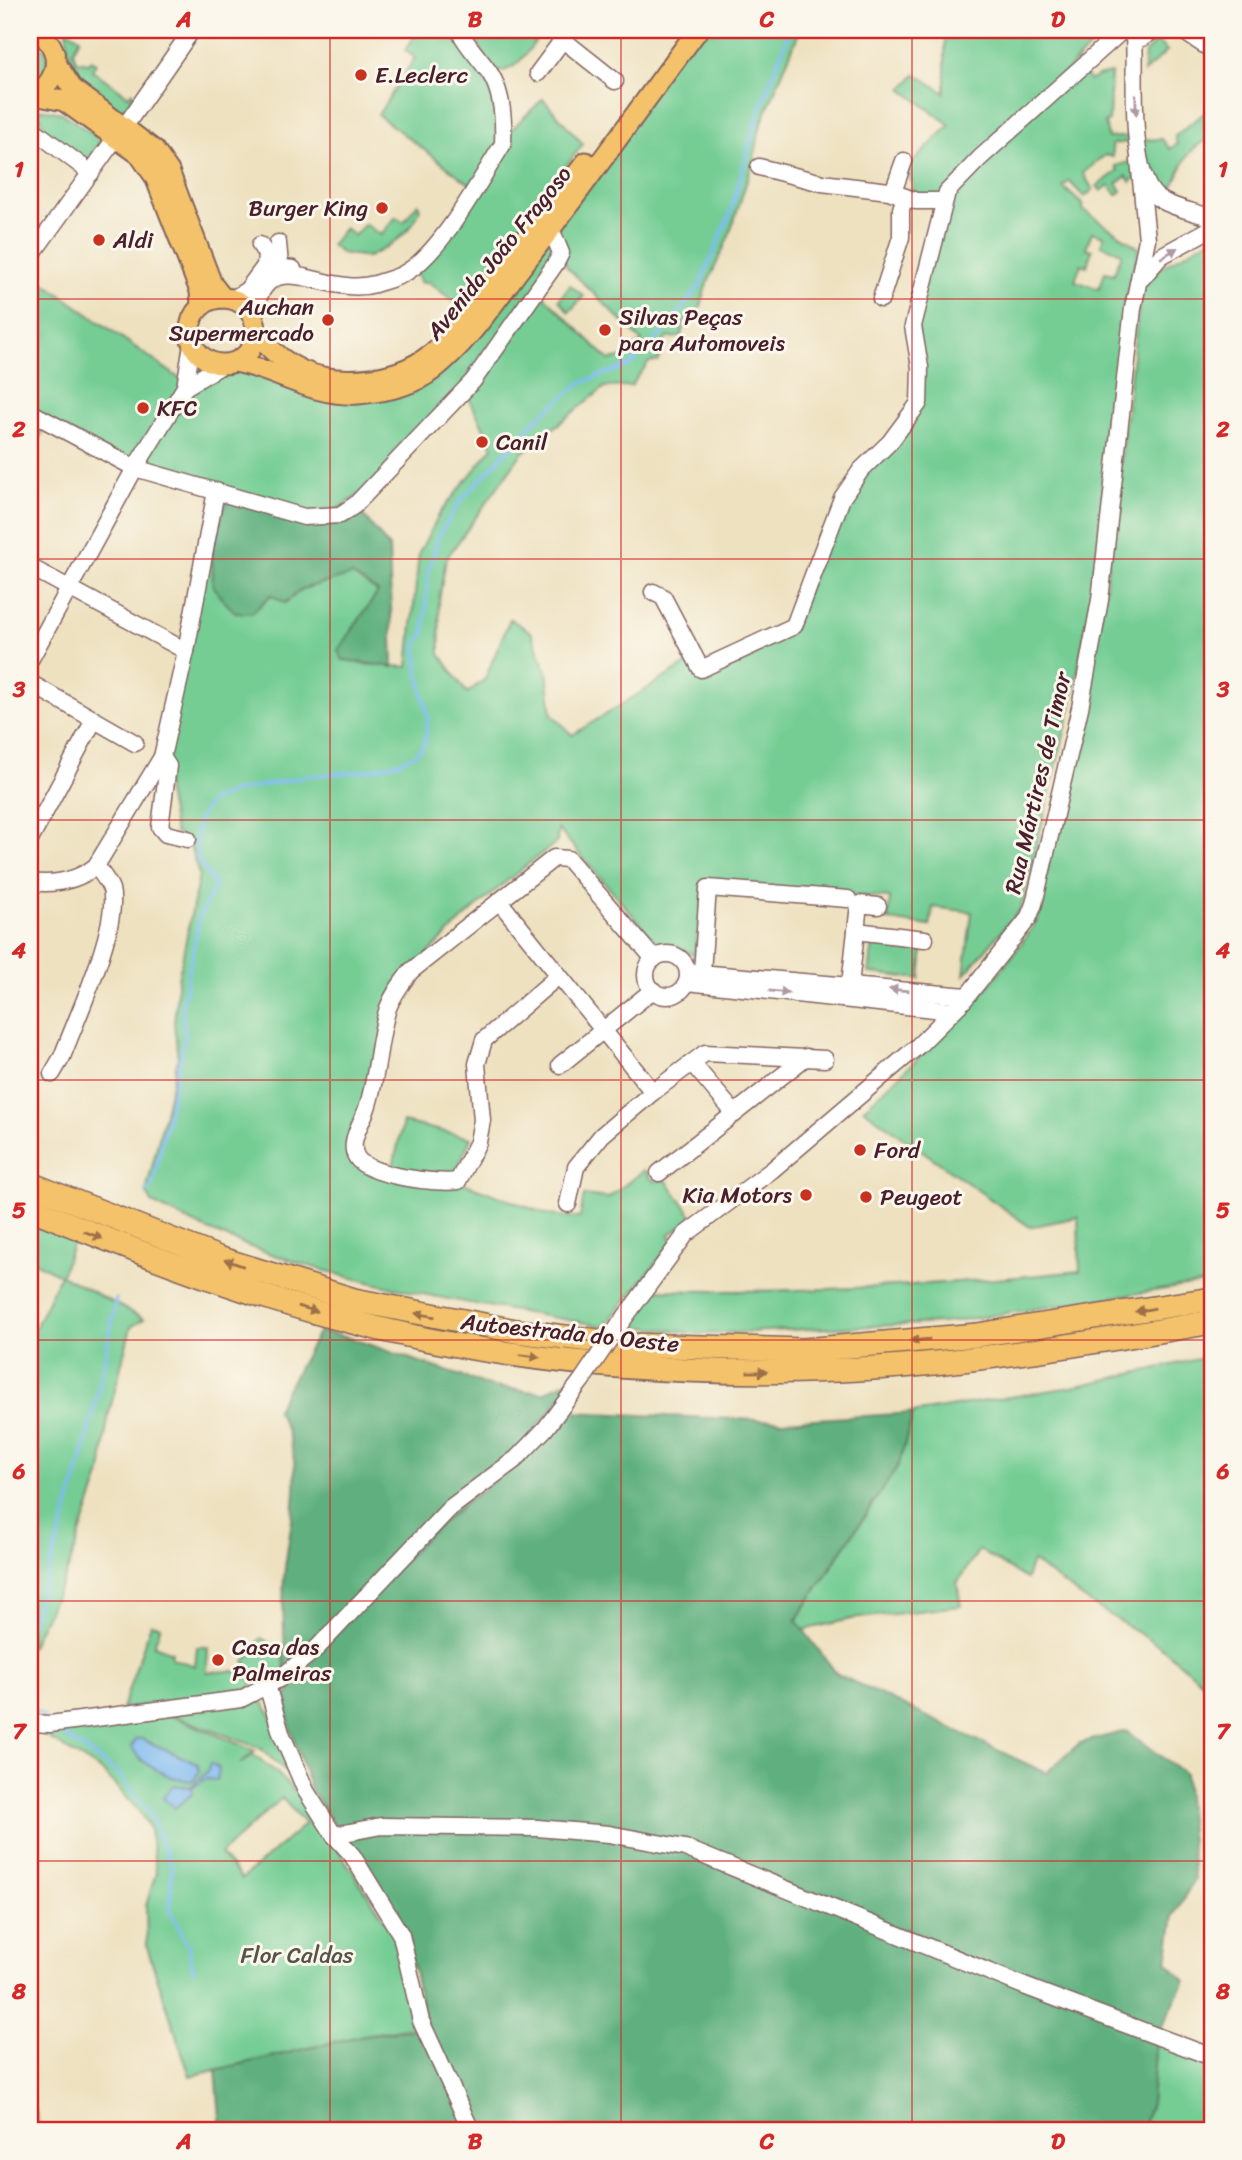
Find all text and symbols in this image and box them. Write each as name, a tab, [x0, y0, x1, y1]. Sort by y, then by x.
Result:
text: A	[175, 0, 192, 40]
text: B	[468, 0, 483, 40]
text: C	[759, 0, 775, 40]
text: D	[1051, 0, 1066, 40]
place label: E.Leclerc	[375, 55, 468, 96]
marker: E.Leclerc	[353, 67, 369, 83]
one-way arrow	[1130, 94, 1142, 116]
text: 1	[14, 149, 24, 190]
text: 1	[1218, 149, 1228, 190]
street label: Avenida João Fragoso	[415, 156, 583, 350]
place label: Burger King	[249, 188, 368, 229]
marker: Burger King	[374, 200, 390, 216]
place label: Aldi	[112, 220, 154, 261]
marker: Aldi	[91, 232, 107, 248]
one-way arrow	[1159, 246, 1178, 259]
place label: Auchan Supermercado	[169, 287, 315, 354]
place label: Silvas Peças para Automoveis	[618, 297, 785, 364]
marker: Auchan Supermercado	[320, 312, 336, 328]
marker: Silvas Peças para Automoveis	[597, 322, 613, 338]
place label: KFC	[157, 388, 198, 429]
marker: KFC	[135, 400, 151, 416]
text: 2	[11, 409, 26, 450]
text: 2	[1215, 409, 1230, 450]
place label: Canil	[496, 422, 548, 463]
marker: Canil	[474, 434, 490, 450]
street label: Rua Mártires de Timor	[993, 667, 1084, 898]
text: 3	[12, 669, 26, 710]
text: 3	[1216, 669, 1230, 710]
text: 4	[11, 930, 27, 971]
text: 4	[1215, 930, 1231, 971]
one-way arrow	[887, 984, 909, 995]
one-way arrow	[768, 987, 790, 998]
place label: Ford	[874, 1130, 922, 1171]
marker: Ford	[852, 1142, 868, 1158]
place label: Kia Motors	[682, 1175, 793, 1216]
place label: Peugeot	[880, 1177, 963, 1218]
marker: Kia Motors	[798, 1187, 814, 1203]
marker: Peugeot	[858, 1189, 874, 1205]
text: 5	[12, 1190, 26, 1231]
text: 5	[1216, 1190, 1230, 1231]
one-way arrow	[82, 1229, 103, 1240]
one-way arrow	[223, 1257, 244, 1268]
street label: Autoestrada do Oeste	[458, 1301, 681, 1365]
one-way arrow	[297, 1305, 318, 1315]
one-way arrow	[1134, 1305, 1156, 1316]
one-way arrow	[414, 1309, 436, 1320]
one-way arrow	[908, 1335, 930, 1346]
one-way arrow	[519, 1351, 541, 1362]
one-way arrow	[746, 1366, 768, 1378]
text: 6	[11, 1451, 26, 1492]
text: 6	[1215, 1451, 1230, 1492]
place label: Casa das Palmeiras	[232, 1627, 332, 1694]
marker: Casa das Palmeiras	[210, 1652, 226, 1668]
text: 7	[12, 1711, 27, 1752]
text: 7	[1216, 1711, 1231, 1752]
park label: Flor Caldas	[241, 1935, 354, 1976]
text: 8	[11, 1971, 26, 2012]
text: 8	[1215, 1971, 1230, 2012]
text: A	[175, 2121, 192, 2160]
text: B	[468, 2121, 483, 2160]
text: C	[759, 2121, 775, 2160]
text: D	[1051, 2121, 1066, 2160]

